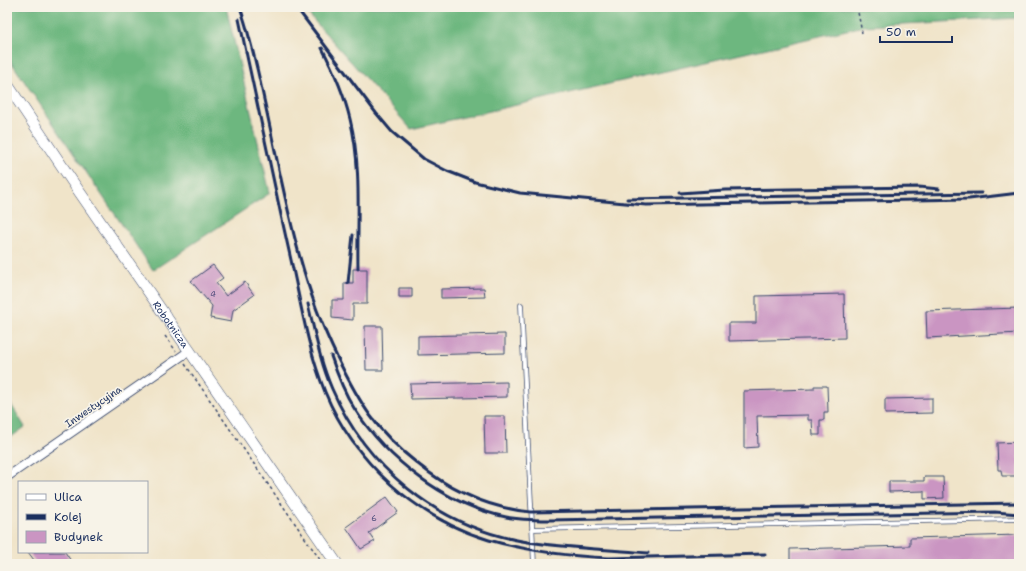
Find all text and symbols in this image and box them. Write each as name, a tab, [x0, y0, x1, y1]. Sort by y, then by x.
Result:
scale bar	[880, 18, 952, 44]
text: 50 m	[886, 24, 916, 40]
house number: 4	[210, 289, 216, 300]
street label: Robotnicza	[150, 299, 192, 351]
street label: Inwestycyjna	[62, 382, 125, 430]
legend	[18, 481, 148, 553]
text: Ulica	[54, 489, 83, 505]
text: Kolej	[54, 509, 82, 525]
house number: 6	[371, 513, 377, 524]
text: Budynek	[54, 529, 103, 545]

